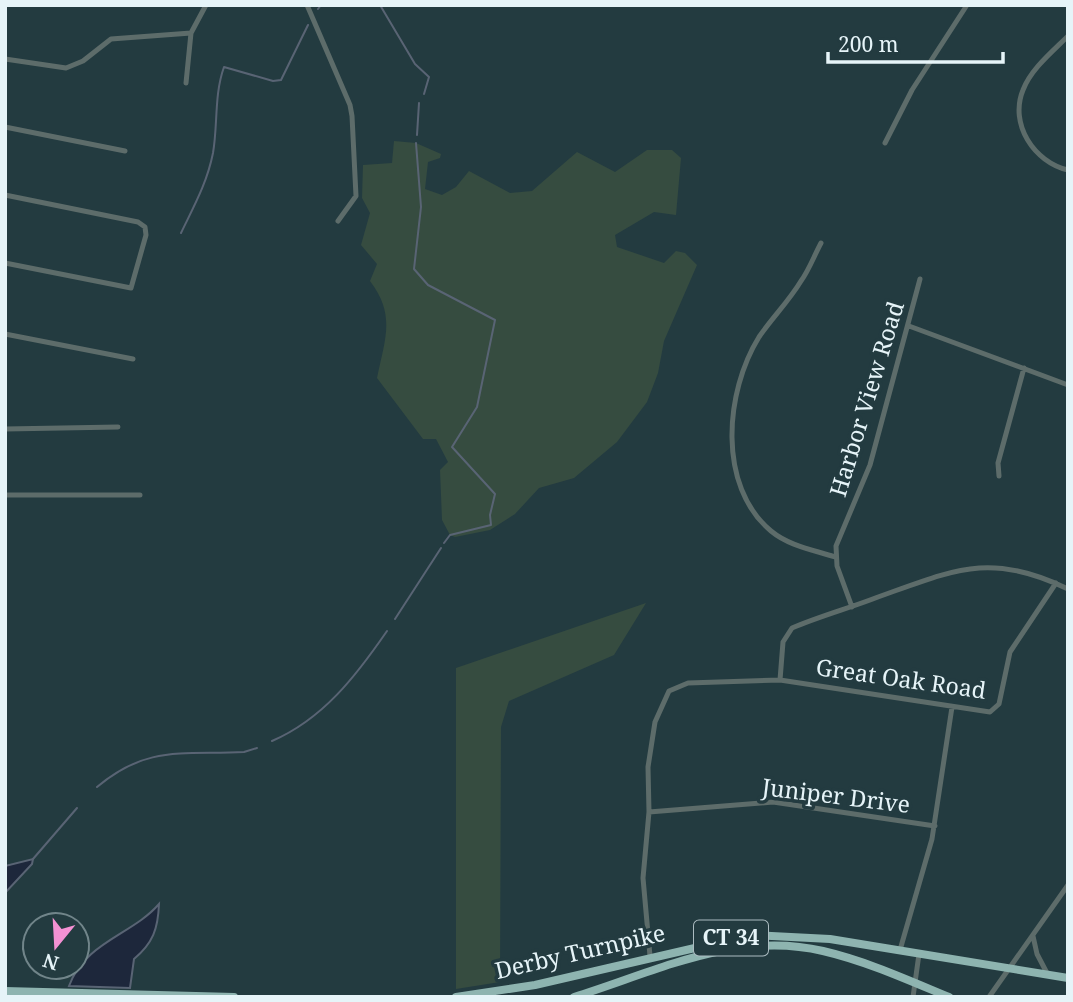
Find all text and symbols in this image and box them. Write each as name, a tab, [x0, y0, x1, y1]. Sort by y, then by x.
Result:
scale bar	[828, 21, 1003, 65]
text: 200 m	[838, 30, 899, 58]
street label: Harbor View Road	[821, 297, 911, 500]
street label: Great Oak Road	[814, 650, 988, 706]
street label: Juniper Drive	[759, 770, 912, 820]
north arrow	[21, 911, 91, 981]
street label: Derby Turnpike	[492, 916, 668, 986]
road number: CT 34	[694, 920, 768, 956]
text: N	[40, 947, 62, 977]

